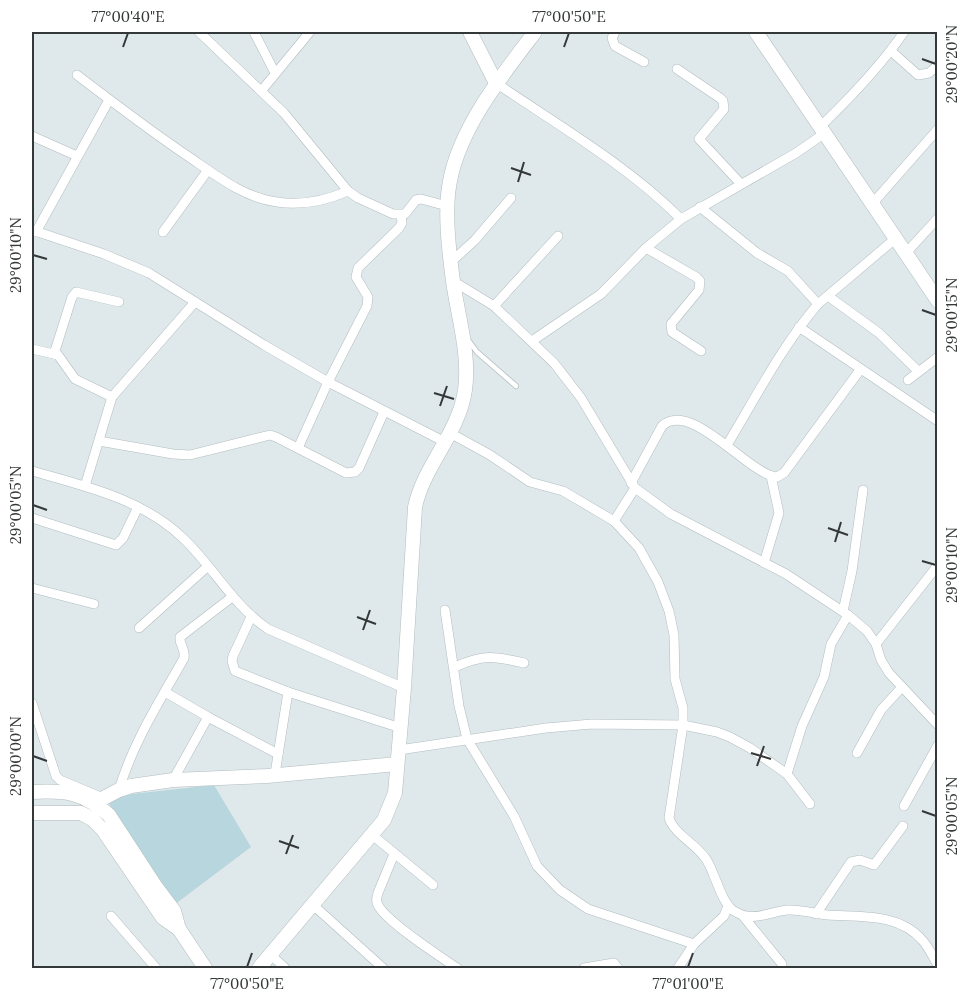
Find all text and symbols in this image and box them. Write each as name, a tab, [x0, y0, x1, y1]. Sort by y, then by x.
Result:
text: 77°00'40"E	[92, 7, 164, 26]
text: 77°00'50"E	[532, 7, 606, 26]
text: 29°00'20"N	[942, 25, 961, 103]
text: 29°00'10"N	[6, 217, 25, 293]
text: 29°00'15"N	[942, 278, 961, 352]
text: 29°00'05"N	[6, 466, 25, 544]
text: 29°00'10"N	[942, 527, 961, 603]
text: 29°00'00"N	[6, 716, 25, 796]
text: 29°00'05"N	[942, 777, 961, 855]
text: 77°00'50"E	[210, 974, 284, 993]
text: 77°01'00"E	[653, 974, 723, 993]

